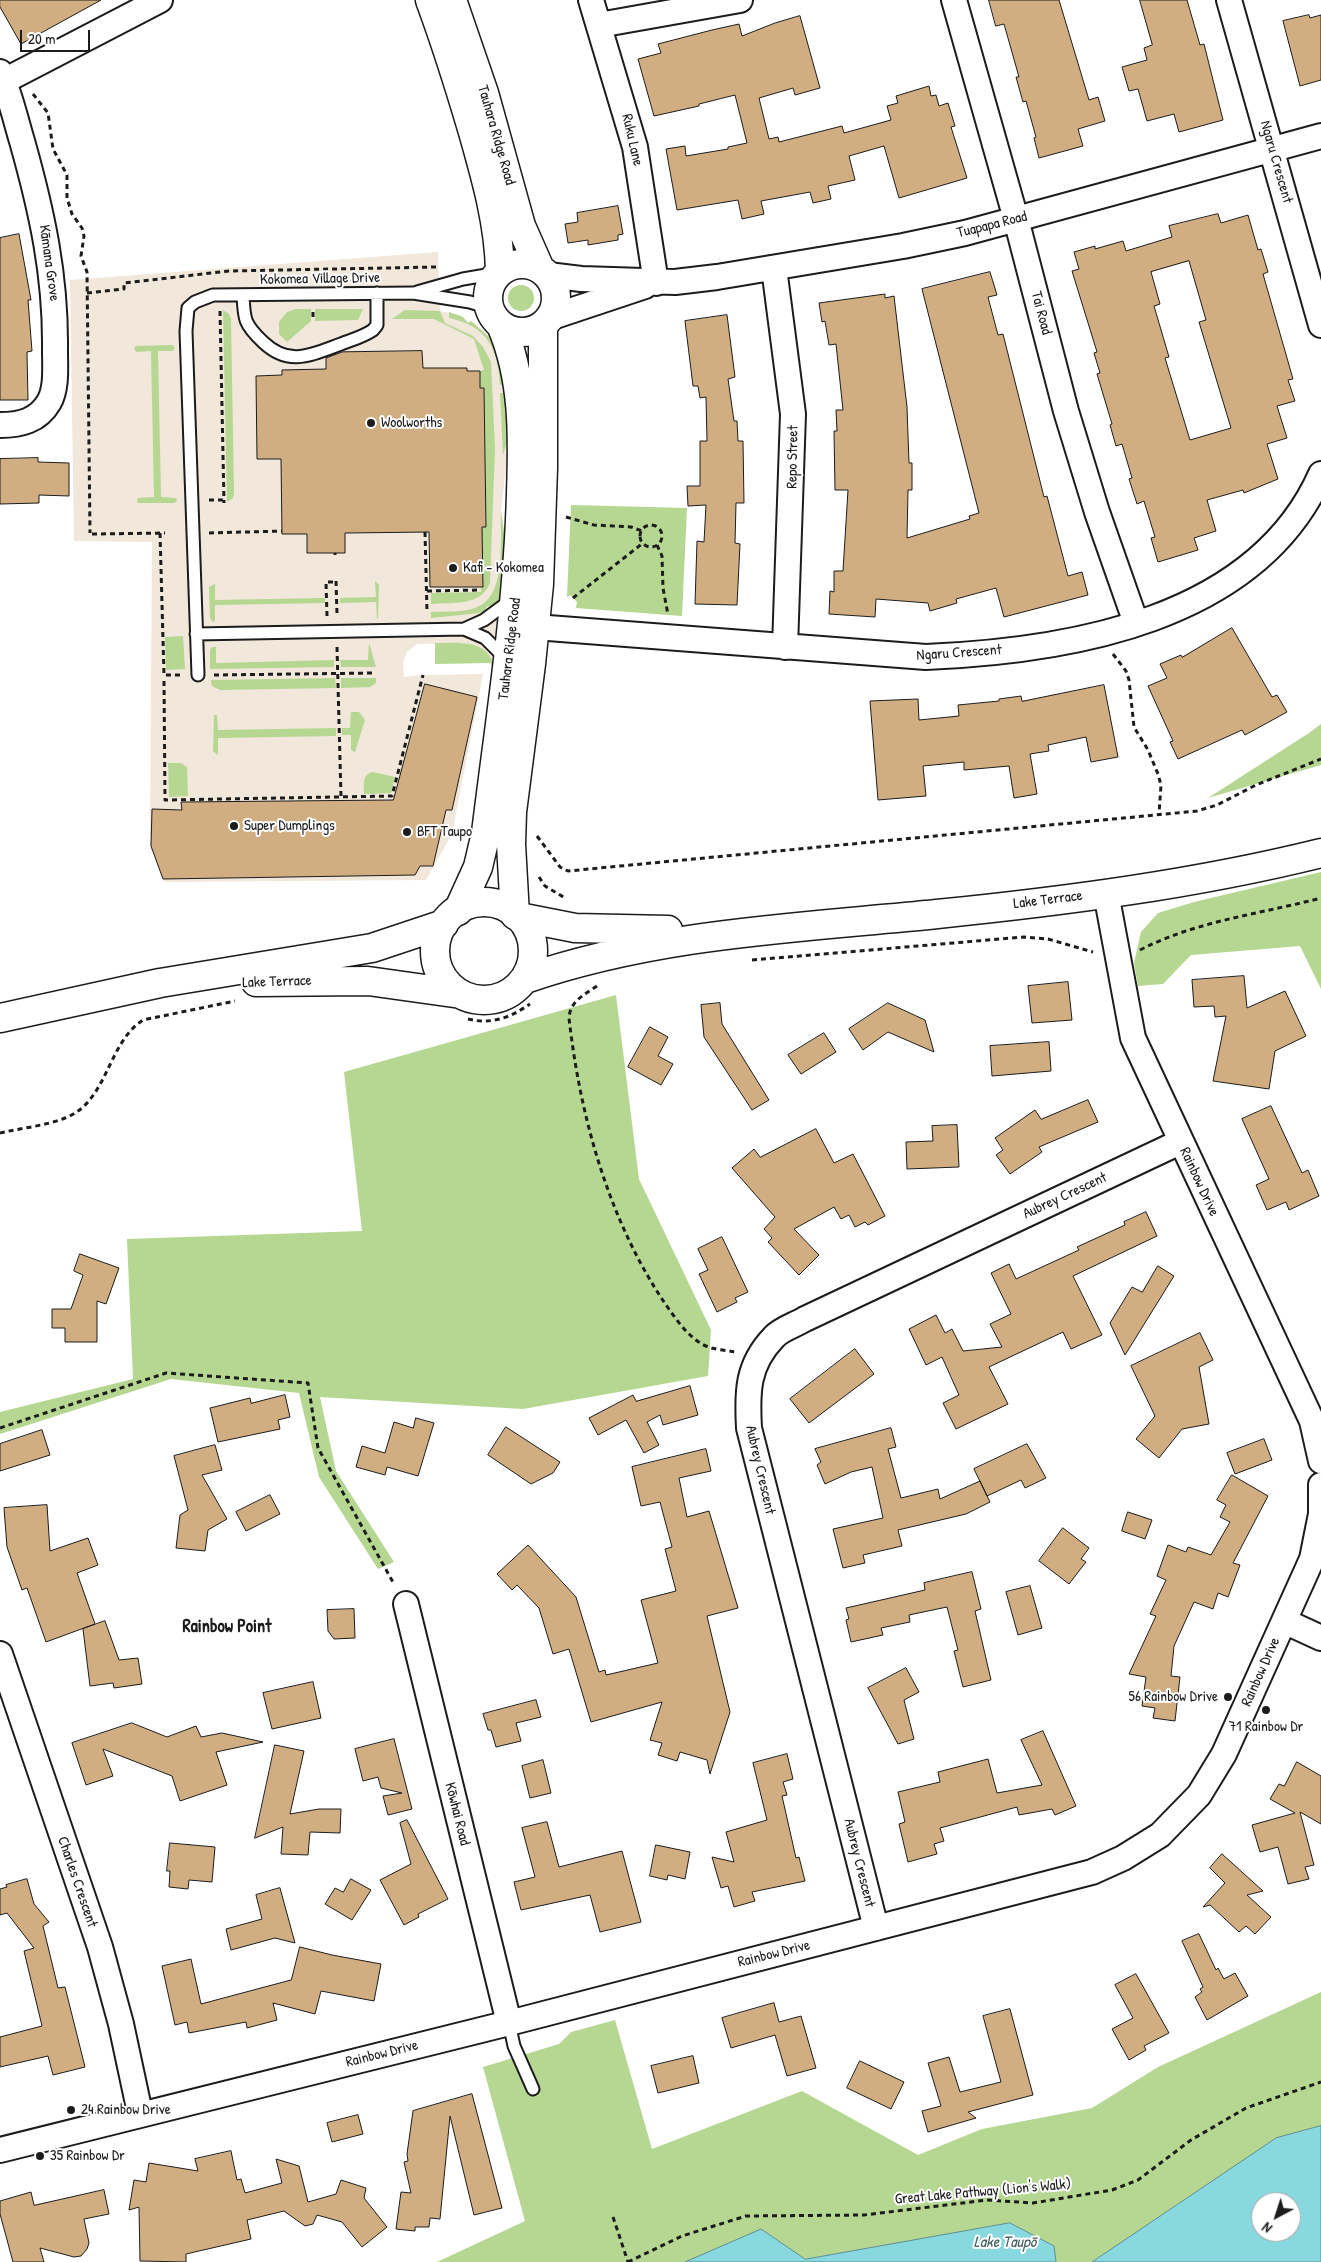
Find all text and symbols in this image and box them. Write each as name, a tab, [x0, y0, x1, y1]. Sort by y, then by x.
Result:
scale bar	[22, 20, 92, 52]
text: 20 m	[28, 28, 55, 49]
street label: Tauhara Ridge Road	[473, 83, 519, 187]
street label: Ruku Lane	[617, 112, 647, 168]
street label: Ngaru Crescent	[1256, 119, 1296, 205]
street label: Tuapapa Road	[955, 208, 1029, 242]
street label: Kāmana Grove	[35, 224, 63, 302]
street label: Kokomea Village Drive	[260, 269, 380, 289]
street label: Tai Road	[1027, 289, 1055, 337]
place label: Woolworths	[381, 414, 442, 432]
marker: Woolworths	[365, 417, 377, 429]
street label: Repo Street	[783, 425, 803, 489]
place label: Kafi - Kokomea	[463, 559, 544, 577]
marker: Kafi - Kokomea	[447, 562, 459, 574]
street label: Tauhara Ridge Road	[495, 597, 525, 701]
street label: Ngaru Crescent	[916, 641, 1002, 665]
place label: Super Dumplings	[244, 817, 335, 835]
marker: Super Dumplings	[228, 820, 240, 832]
place label: BFT Taupo	[417, 823, 472, 841]
marker: BFT Taupo	[401, 826, 413, 838]
street label: Lake Terrace	[1013, 887, 1083, 913]
street label: Lake Terrace	[242, 972, 312, 992]
street label: Rainbow Drive	[1175, 1145, 1223, 1219]
street label: Aubrey Crescent	[1020, 1169, 1110, 1223]
street label: Aubrey Crescent	[741, 1424, 779, 1516]
district label: Rainbow Point	[183, 1616, 271, 1638]
street label: Rainbow Drive	[1238, 1635, 1284, 1709]
place label: 56 Rainbow Drive	[1129, 1688, 1218, 1706]
marker: 56 Rainbow Drive	[1222, 1691, 1234, 1703]
marker: 71 Rainbow Dr	[1260, 1704, 1272, 1716]
place label: 71 Rainbow Dr	[1229, 1718, 1303, 1736]
street label: Kōwhai Road	[440, 1781, 474, 1847]
street label: Aubrey Crescent	[839, 1817, 879, 1909]
street label: Charles Crescent	[53, 1834, 101, 1930]
street label: Rainbow Drive	[736, 1936, 812, 1972]
street label: Rainbow Drive	[344, 2036, 420, 2072]
place label: 24 Rainbow Drive	[81, 2101, 171, 2119]
marker: 24 Rainbow Drive	[65, 2104, 77, 2116]
place label: 35 Rainbow Dr	[50, 2147, 125, 2165]
marker: 35 Rainbow Dr	[34, 2150, 46, 2162]
street label: Great Lake Pathway (Lion's Walk)	[894, 2175, 1072, 2209]
north arrow	[1251, 2192, 1301, 2242]
text: N	[1258, 2218, 1276, 2238]
water label: Lake Taupō	[974, 2233, 1036, 2253]

